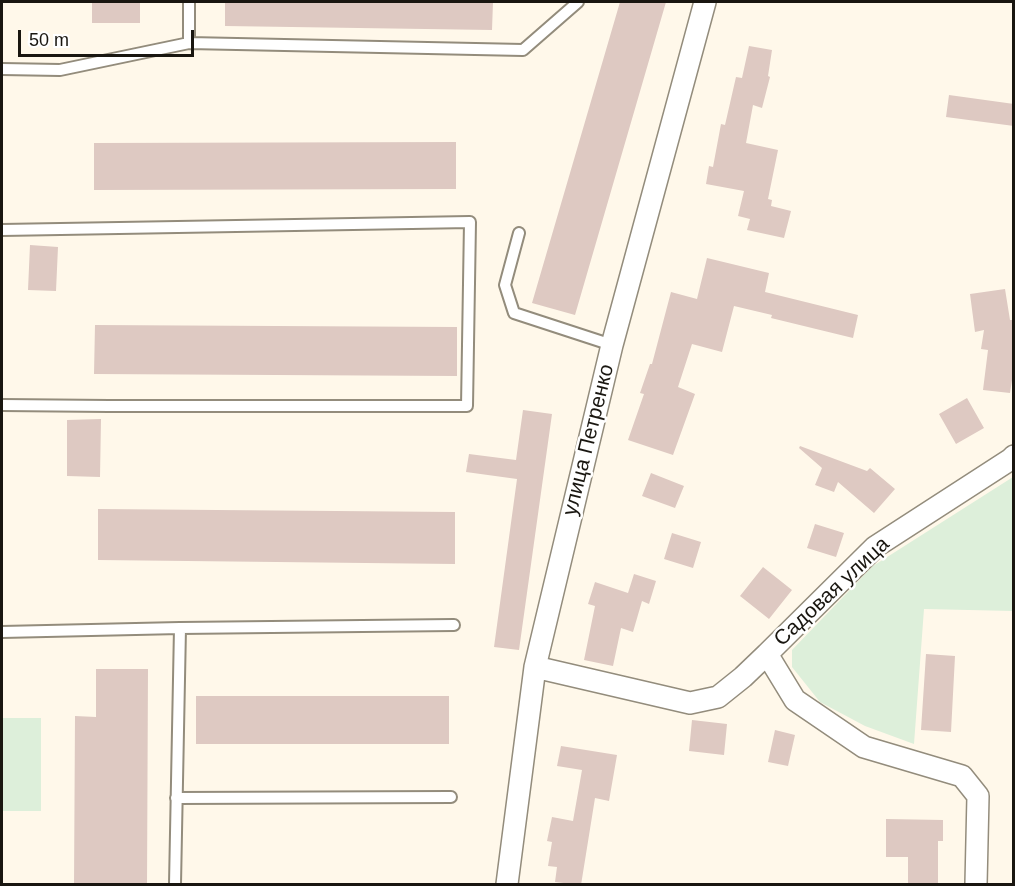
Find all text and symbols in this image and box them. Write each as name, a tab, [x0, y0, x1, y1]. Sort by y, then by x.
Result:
scale bar	[21, 18, 196, 56]
text: 50 m	[29, 30, 69, 50]
street label: улица Петренко	[558, 362, 620, 518]
street label: Садовая улица	[769, 532, 895, 652]

